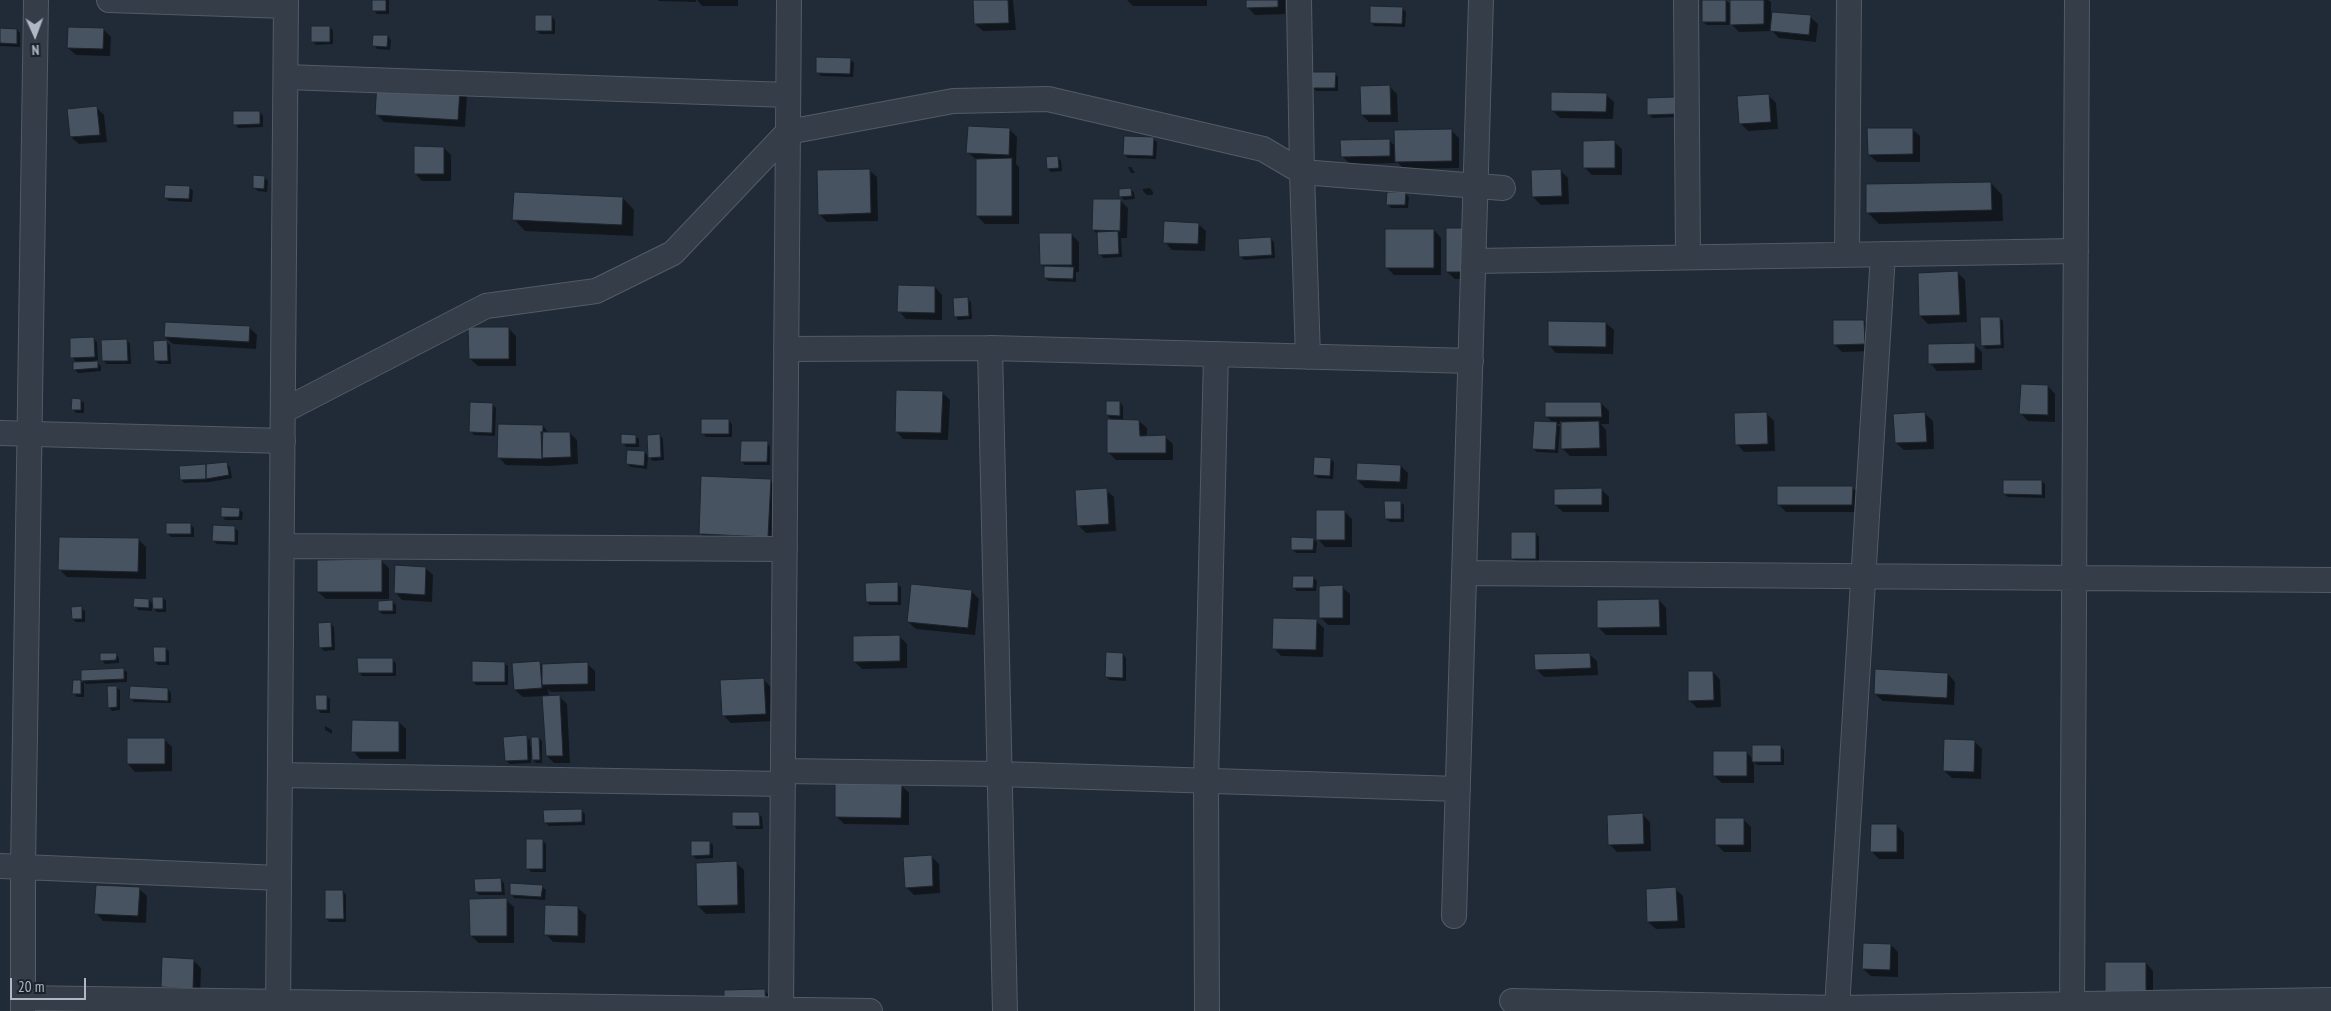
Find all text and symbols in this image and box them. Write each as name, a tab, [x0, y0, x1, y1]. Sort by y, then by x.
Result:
north arrow	[10, 10, 60, 60]
text: N	[31, 41, 40, 59]
scale bar	[12, 968, 89, 1000]
text: 20 m	[18, 977, 44, 996]

